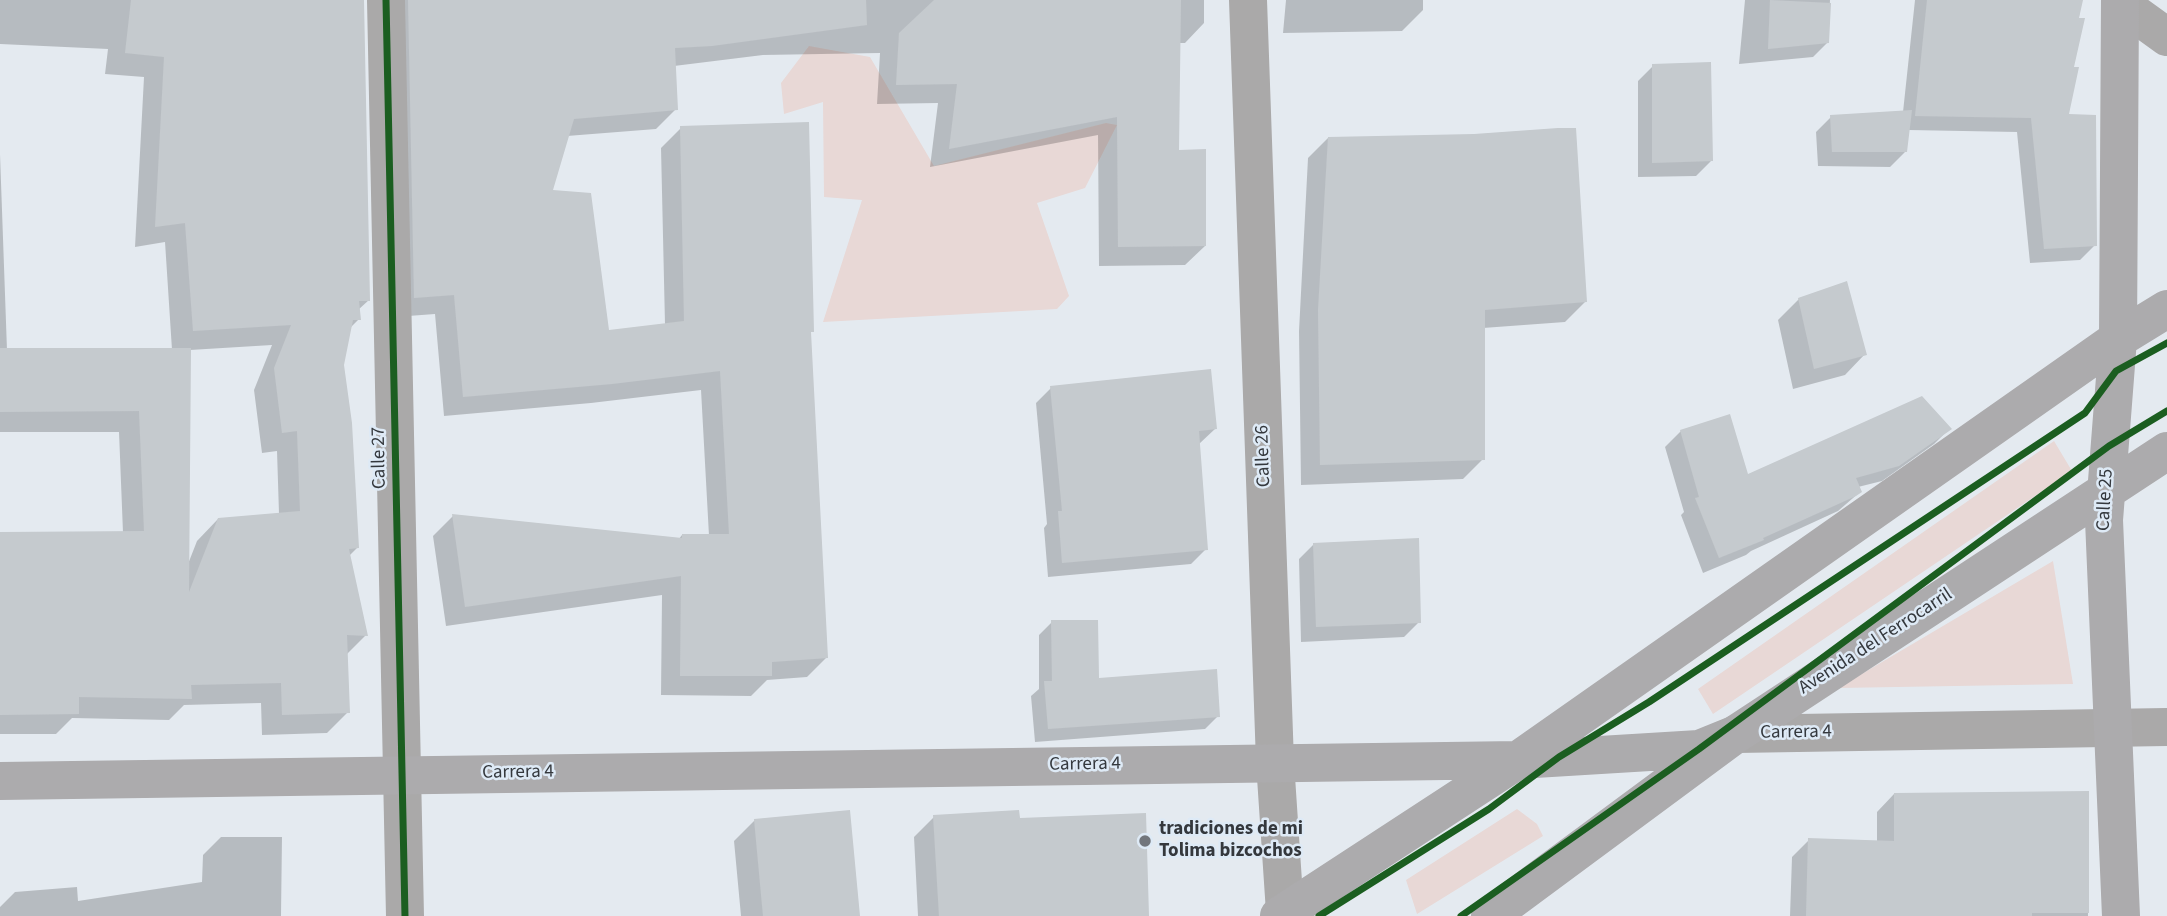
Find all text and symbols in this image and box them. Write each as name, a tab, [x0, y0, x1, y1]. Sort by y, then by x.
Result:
street label: Calle 26	[1252, 425, 1276, 487]
street label: Calle 27	[368, 427, 392, 489]
street label: Calle 25	[2093, 468, 2119, 532]
street label: Avenida del Ferrocarril	[1795, 584, 1957, 700]
street label: Carrera 4	[1760, 721, 1832, 745]
street label: Carrera 4	[1049, 753, 1121, 777]
street label: Carrera 4	[482, 761, 554, 785]
place label: tradiciones de mi Tolima bizcochos	[1159, 819, 1303, 863]
marker: tradiciones de mi Tolima bizcochos	[1137, 833, 1153, 849]

